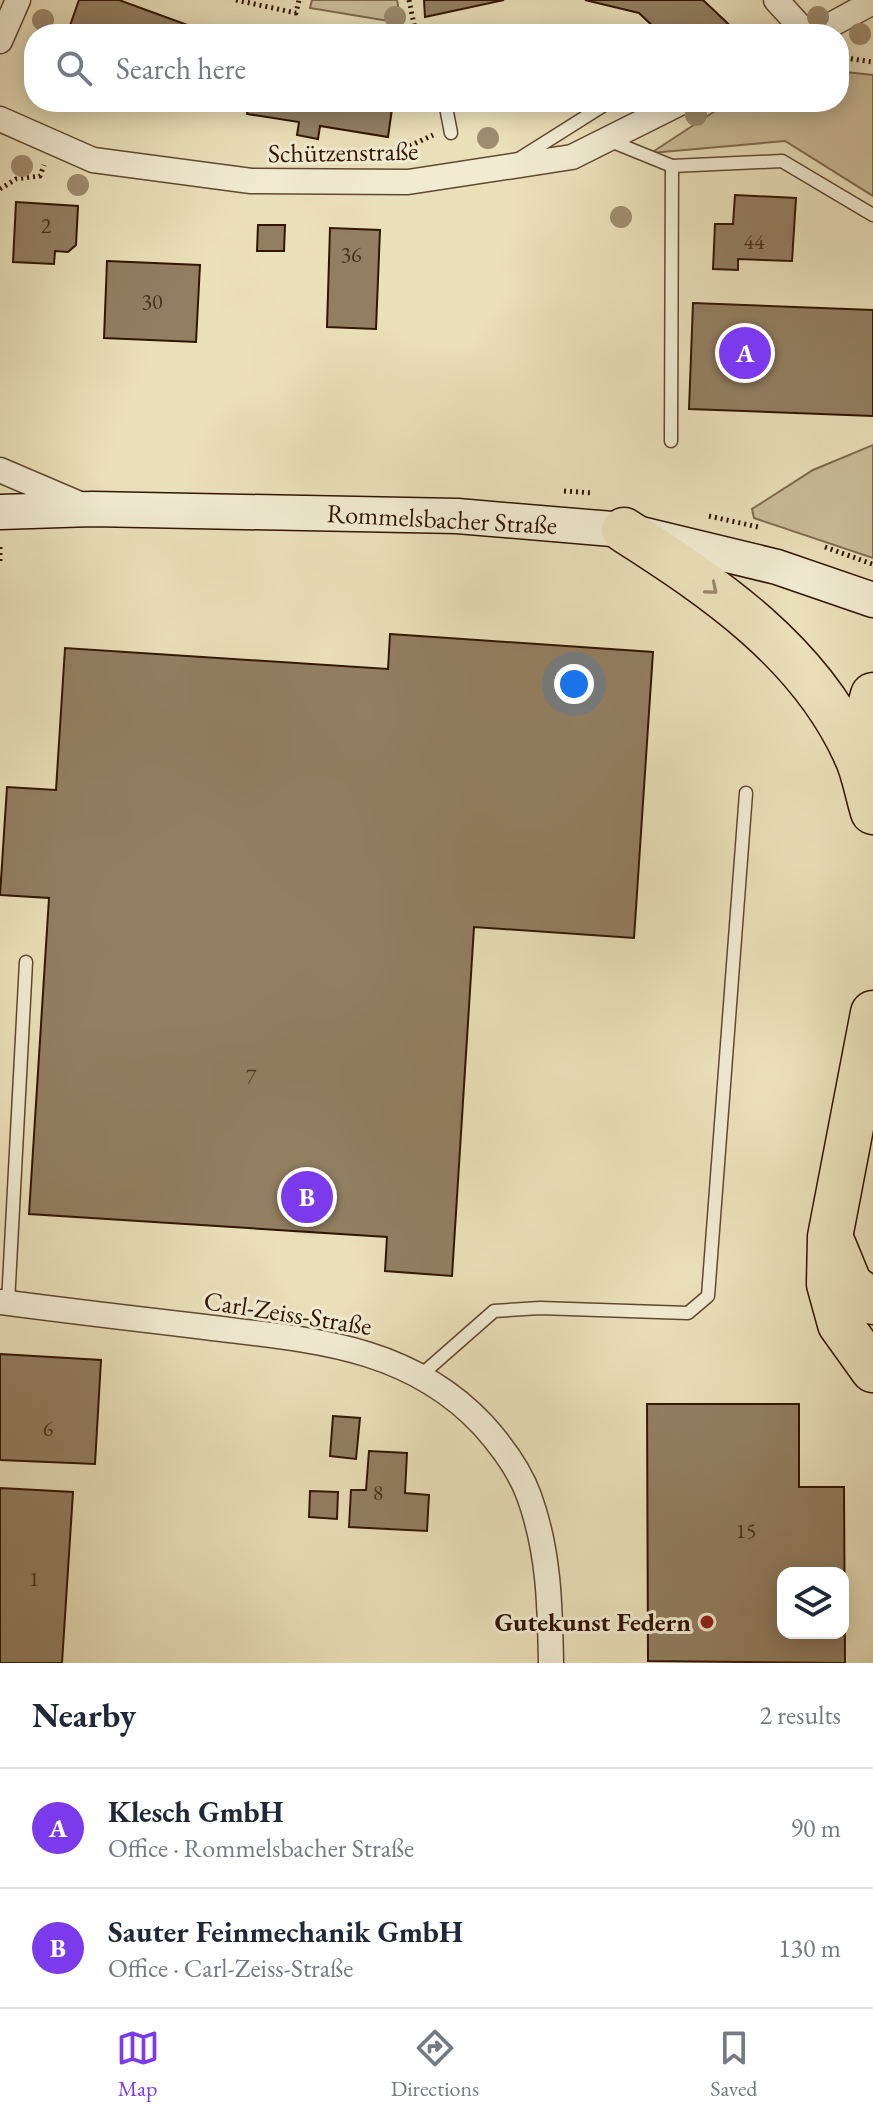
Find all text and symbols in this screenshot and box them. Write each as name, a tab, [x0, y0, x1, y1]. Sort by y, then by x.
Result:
search box	[24, 24, 849, 112]
icon: search	[52, 46, 96, 90]
text: Search here	[116, 49, 246, 88]
street label: Schützenstraße	[267, 134, 419, 170]
house number: 2	[41, 211, 52, 240]
house number: 44	[743, 227, 765, 256]
house number: 36	[340, 240, 362, 269]
house number: 30	[141, 287, 163, 316]
pin: A	[719, 323, 771, 383]
street label: Rommelsbacher Straße	[326, 496, 558, 542]
one-way arrow	[703, 579, 717, 594]
your location	[554, 664, 594, 704]
house number: 7	[246, 1062, 257, 1091]
pin: B	[281, 1167, 333, 1227]
street label: Carl-Zeiss-Straße	[202, 1283, 374, 1343]
house number: 6	[43, 1414, 54, 1443]
house number: 8	[373, 1478, 383, 1507]
house number: 15	[735, 1516, 757, 1545]
house number: 1	[29, 1564, 39, 1593]
map controls	[777, 1567, 849, 1639]
button: layers	[777, 1567, 849, 1639]
place label: Gutekunst Federn	[494, 1605, 691, 1639]
marker: Gutekunst Federn	[698, 1613, 716, 1631]
text: Nearby	[32, 1693, 136, 1737]
text: 2 results	[760, 1698, 841, 1732]
text: Klesch GmbH	[108, 1792, 284, 1831]
text: A	[49, 1811, 67, 1845]
text: 90 m	[791, 1811, 841, 1845]
text: Office · Rommelsbacher Straße	[108, 1831, 414, 1865]
text: Sauter Feinmechanik GmbH	[108, 1912, 463, 1951]
text: B	[50, 1931, 66, 1965]
text: 130 m	[778, 1931, 841, 1965]
text: Office · Carl-Zeiss-Straße	[108, 1951, 353, 1985]
tab: Map	[116, 2026, 160, 2103]
tab: Directions	[391, 2026, 479, 2103]
tab: Saved	[710, 2026, 757, 2103]

